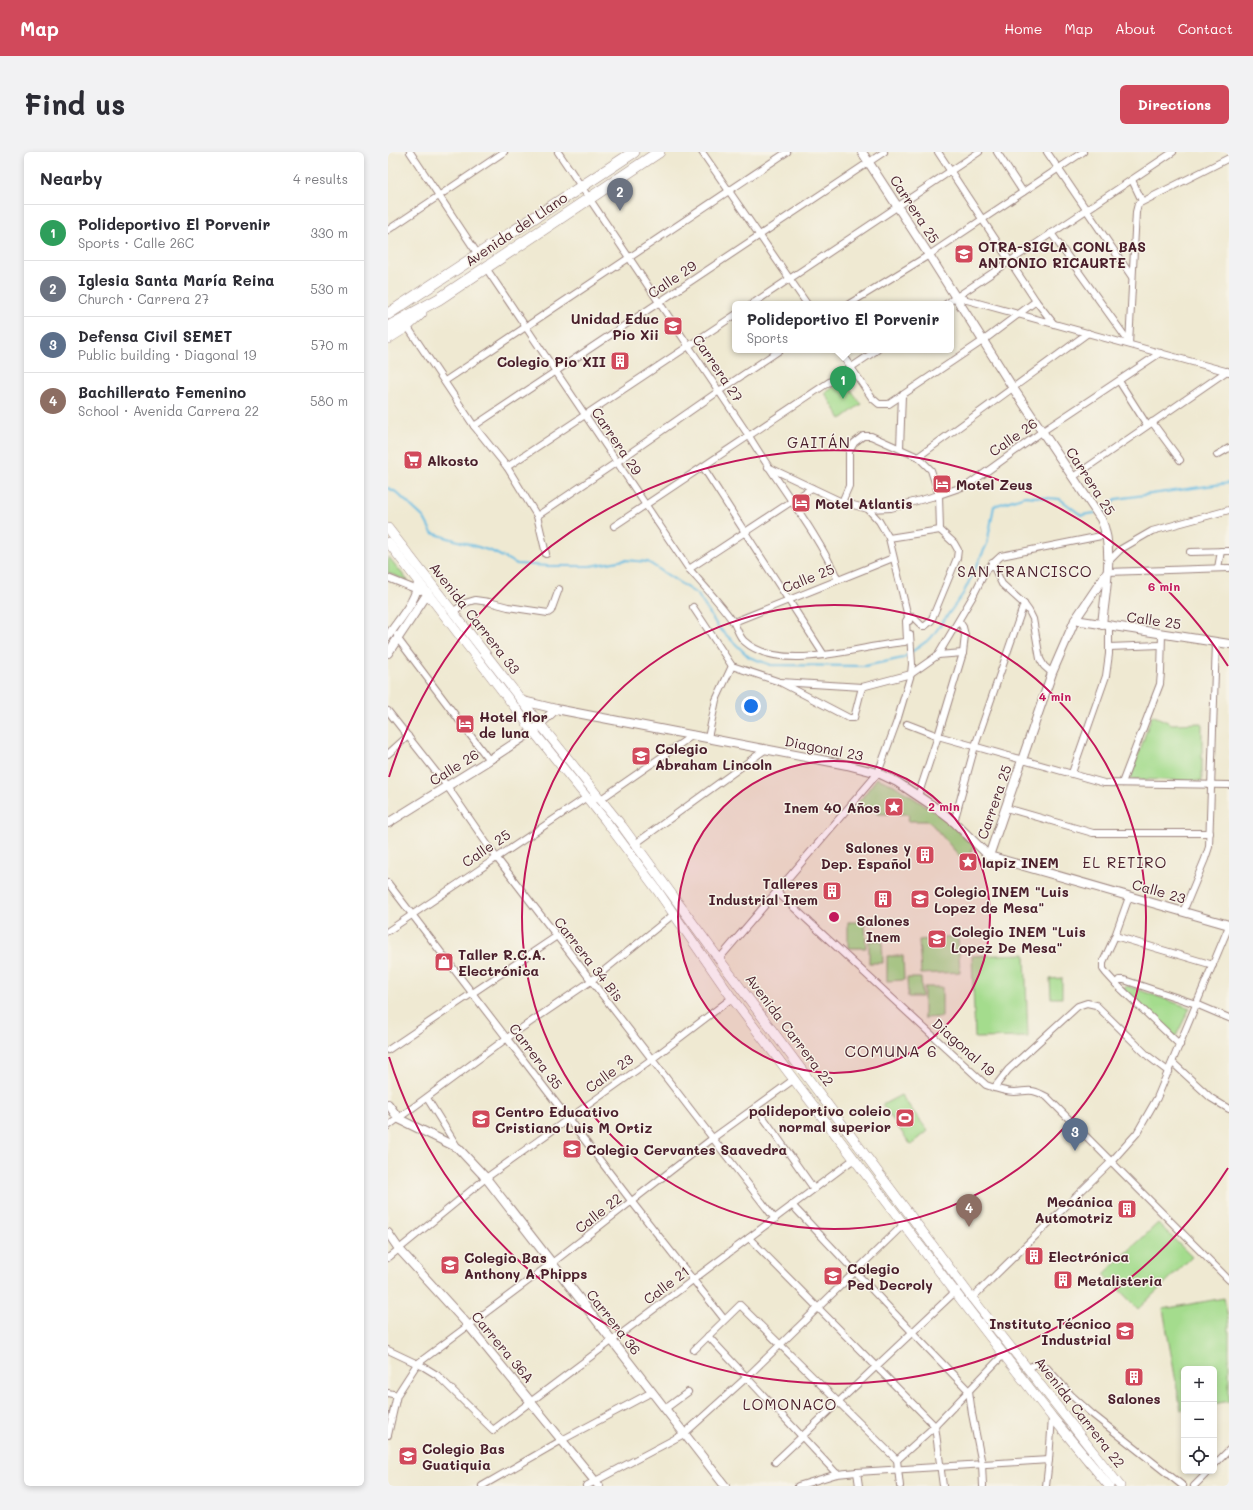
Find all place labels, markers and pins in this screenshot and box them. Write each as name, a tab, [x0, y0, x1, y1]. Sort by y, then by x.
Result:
pin: 2	[607, 178, 633, 211]
place label: OTRA-SIGLA CONL BAS ANTONIO RICAURTE	[978, 237, 1146, 272]
school or university icon: OTRA-SIGLA CONL BAS ANTONIO RICAURTE	[953, 243, 975, 265]
place label: Unidad Educ Pio Xii	[571, 309, 659, 344]
school or university icon: Unidad Educ Pio Xii	[662, 315, 684, 337]
building icon: Colegio Pio XII	[609, 350, 631, 372]
place label: Colegio Pio XII	[497, 352, 606, 371]
pin: 1	[830, 366, 856, 399]
supermarket icon: Alkosto	[402, 449, 424, 471]
place label: Alkosto	[427, 451, 479, 470]
hotel icon: Motel Zeus	[931, 473, 953, 495]
place label: Motel Zeus	[956, 475, 1033, 494]
hotel icon: Motel Atlantis	[790, 492, 812, 514]
place label: Motel Atlantis	[815, 494, 913, 513]
place label: Hotel flor de luna	[479, 707, 548, 742]
hotel icon: Hotel flor de luna	[454, 713, 476, 735]
place label: Colegio Abraham Lincoln	[655, 739, 772, 774]
school or university icon: Colegio Abraham Lincoln	[630, 745, 652, 767]
place icon: Inem 40 Años	[883, 796, 905, 818]
place label: Inem 40 Años	[784, 798, 880, 817]
place label: Salones y Dep. Español	[821, 838, 911, 873]
building icon: Salones y Dep. Español	[914, 844, 936, 866]
place icon: lapiz INEM	[957, 851, 979, 873]
place label: lapiz INEM	[982, 853, 1059, 872]
place label: Talleres Industrial Inem	[709, 874, 818, 909]
building icon: Talleres Industrial Inem	[821, 880, 843, 902]
place label: Colegio INEM "Luis Lopez de Mesa"	[934, 882, 1069, 917]
building icon: Salones Inem	[872, 888, 894, 910]
school or university icon: Colegio INEM "Luis Lopez de Mesa"	[909, 888, 931, 910]
centre of rings	[827, 910, 841, 924]
place label: Salones Inem	[856, 911, 910, 946]
place label: Colegio INEM "Luis Lopez De Mesa"	[951, 922, 1086, 957]
school or university icon: Colegio INEM "Luis Lopez De Mesa"	[926, 928, 948, 950]
place label: Taller R.C.A. Electrónica	[458, 945, 546, 980]
shop icon: Taller R.C.A. Electrónica	[433, 951, 455, 973]
place label: polideportivo coleio normal superior	[749, 1101, 891, 1136]
place label: Centro Educativo Cristiano Luis M Ortiz	[495, 1102, 653, 1137]
sports icon: polideportivo coleio normal superior	[894, 1107, 916, 1129]
school or university icon: Centro Educativo Cristiano Luis M Ortiz	[470, 1108, 492, 1130]
pin: 3	[1062, 1118, 1088, 1151]
school or university icon: Colegio Cervantes Saavedra	[561, 1138, 583, 1160]
place label: Colegio Cervantes Saavedra	[586, 1140, 788, 1159]
place label: Mecánica Automotriz	[1035, 1192, 1113, 1227]
pin: 4	[956, 1194, 982, 1227]
building icon: Mecánica Automotriz	[1116, 1198, 1138, 1220]
building icon: Electrónica	[1023, 1245, 1045, 1267]
place label: Electrónica	[1048, 1247, 1130, 1266]
place label: Colegio Bas Anthony A Phipps	[464, 1248, 587, 1283]
school or university icon: Colegio Bas Anthony A Phipps	[439, 1254, 461, 1276]
place label: Colegio Ped Decroly	[847, 1259, 933, 1294]
school or university icon: Colegio Ped Decroly	[822, 1265, 844, 1287]
building icon: Metalisteria	[1052, 1269, 1074, 1291]
place label: Metalisteria	[1077, 1271, 1163, 1290]
place label: Instituto Técnico Industrial	[989, 1314, 1111, 1349]
school or university icon: Instituto Técnico Industrial	[1114, 1320, 1136, 1342]
building icon: Salones	[1123, 1366, 1145, 1388]
place label: Salones	[1107, 1389, 1161, 1408]
place label: Colegio Bas Guatiquia	[422, 1439, 505, 1474]
school or university icon: Colegio Bas Guatiquia	[397, 1445, 419, 1467]

